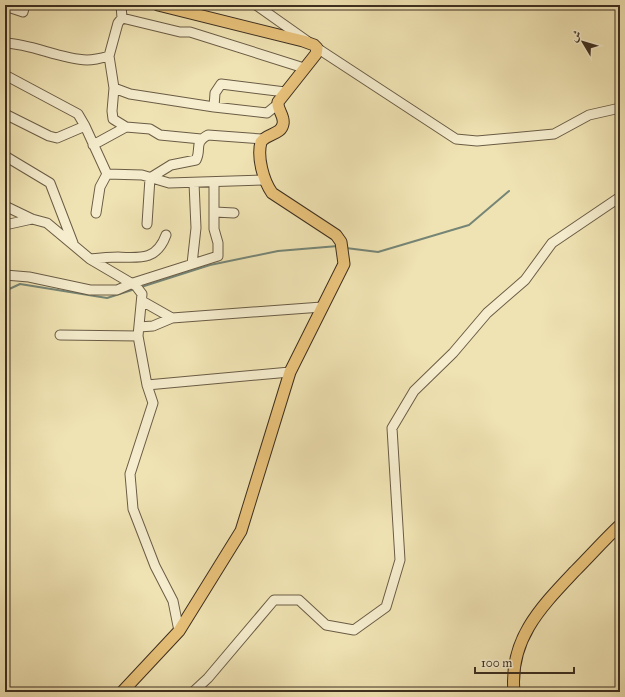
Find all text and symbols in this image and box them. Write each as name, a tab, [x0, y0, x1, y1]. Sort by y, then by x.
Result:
north arrow	[563, 22, 603, 62]
text: ش	[567, 28, 584, 44]
scale bar	[475, 649, 574, 675]
text: 100 m	[481, 656, 512, 670]

